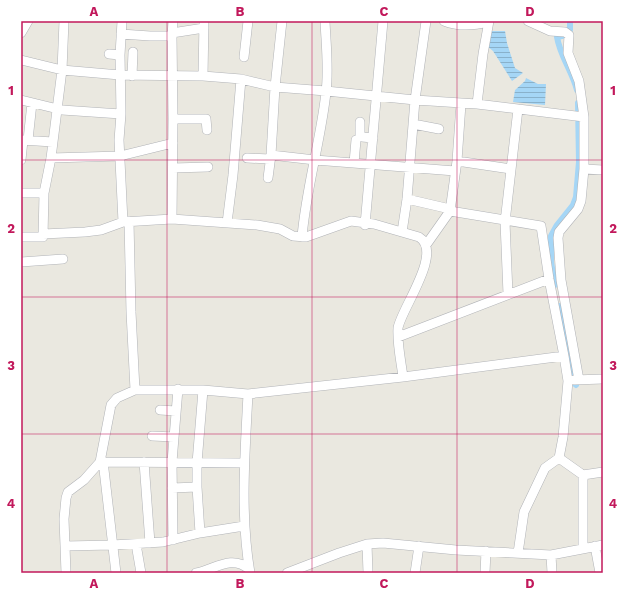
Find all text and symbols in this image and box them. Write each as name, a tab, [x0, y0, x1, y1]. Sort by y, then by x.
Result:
text: A	[90, 4, 99, 19]
text: B	[236, 4, 245, 19]
text: C	[380, 4, 389, 19]
text: D	[525, 4, 535, 19]
text: 1	[8, 83, 14, 98]
text: 1	[610, 83, 616, 98]
text: 2	[7, 221, 15, 236]
text: 2	[609, 221, 617, 236]
text: 3	[7, 358, 15, 373]
text: 3	[609, 358, 617, 373]
text: 4	[7, 496, 16, 511]
text: 4	[609, 496, 618, 511]
text: A	[90, 576, 99, 591]
text: B	[236, 576, 245, 591]
text: C	[380, 576, 389, 591]
text: D	[525, 576, 535, 591]

